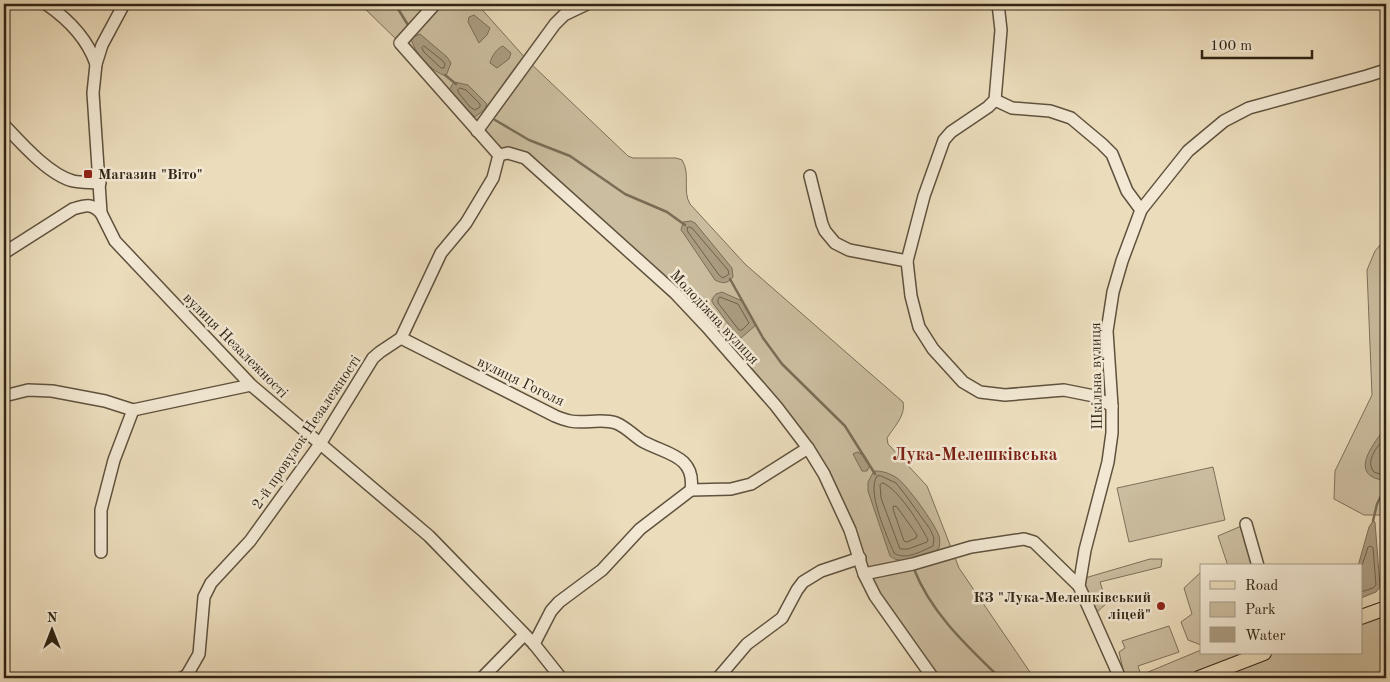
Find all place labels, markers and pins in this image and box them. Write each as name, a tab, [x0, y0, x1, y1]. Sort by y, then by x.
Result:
marker: Магазин "Віто"	[82, 168, 94, 180]
place label: Магазин "Віто"	[98, 168, 203, 183]
place label: КЗ "Лука-Мелешківський ліцей"	[973, 591, 1151, 623]
marker: КЗ "Лука-Мелешківський ліцей"	[1155, 600, 1167, 612]

